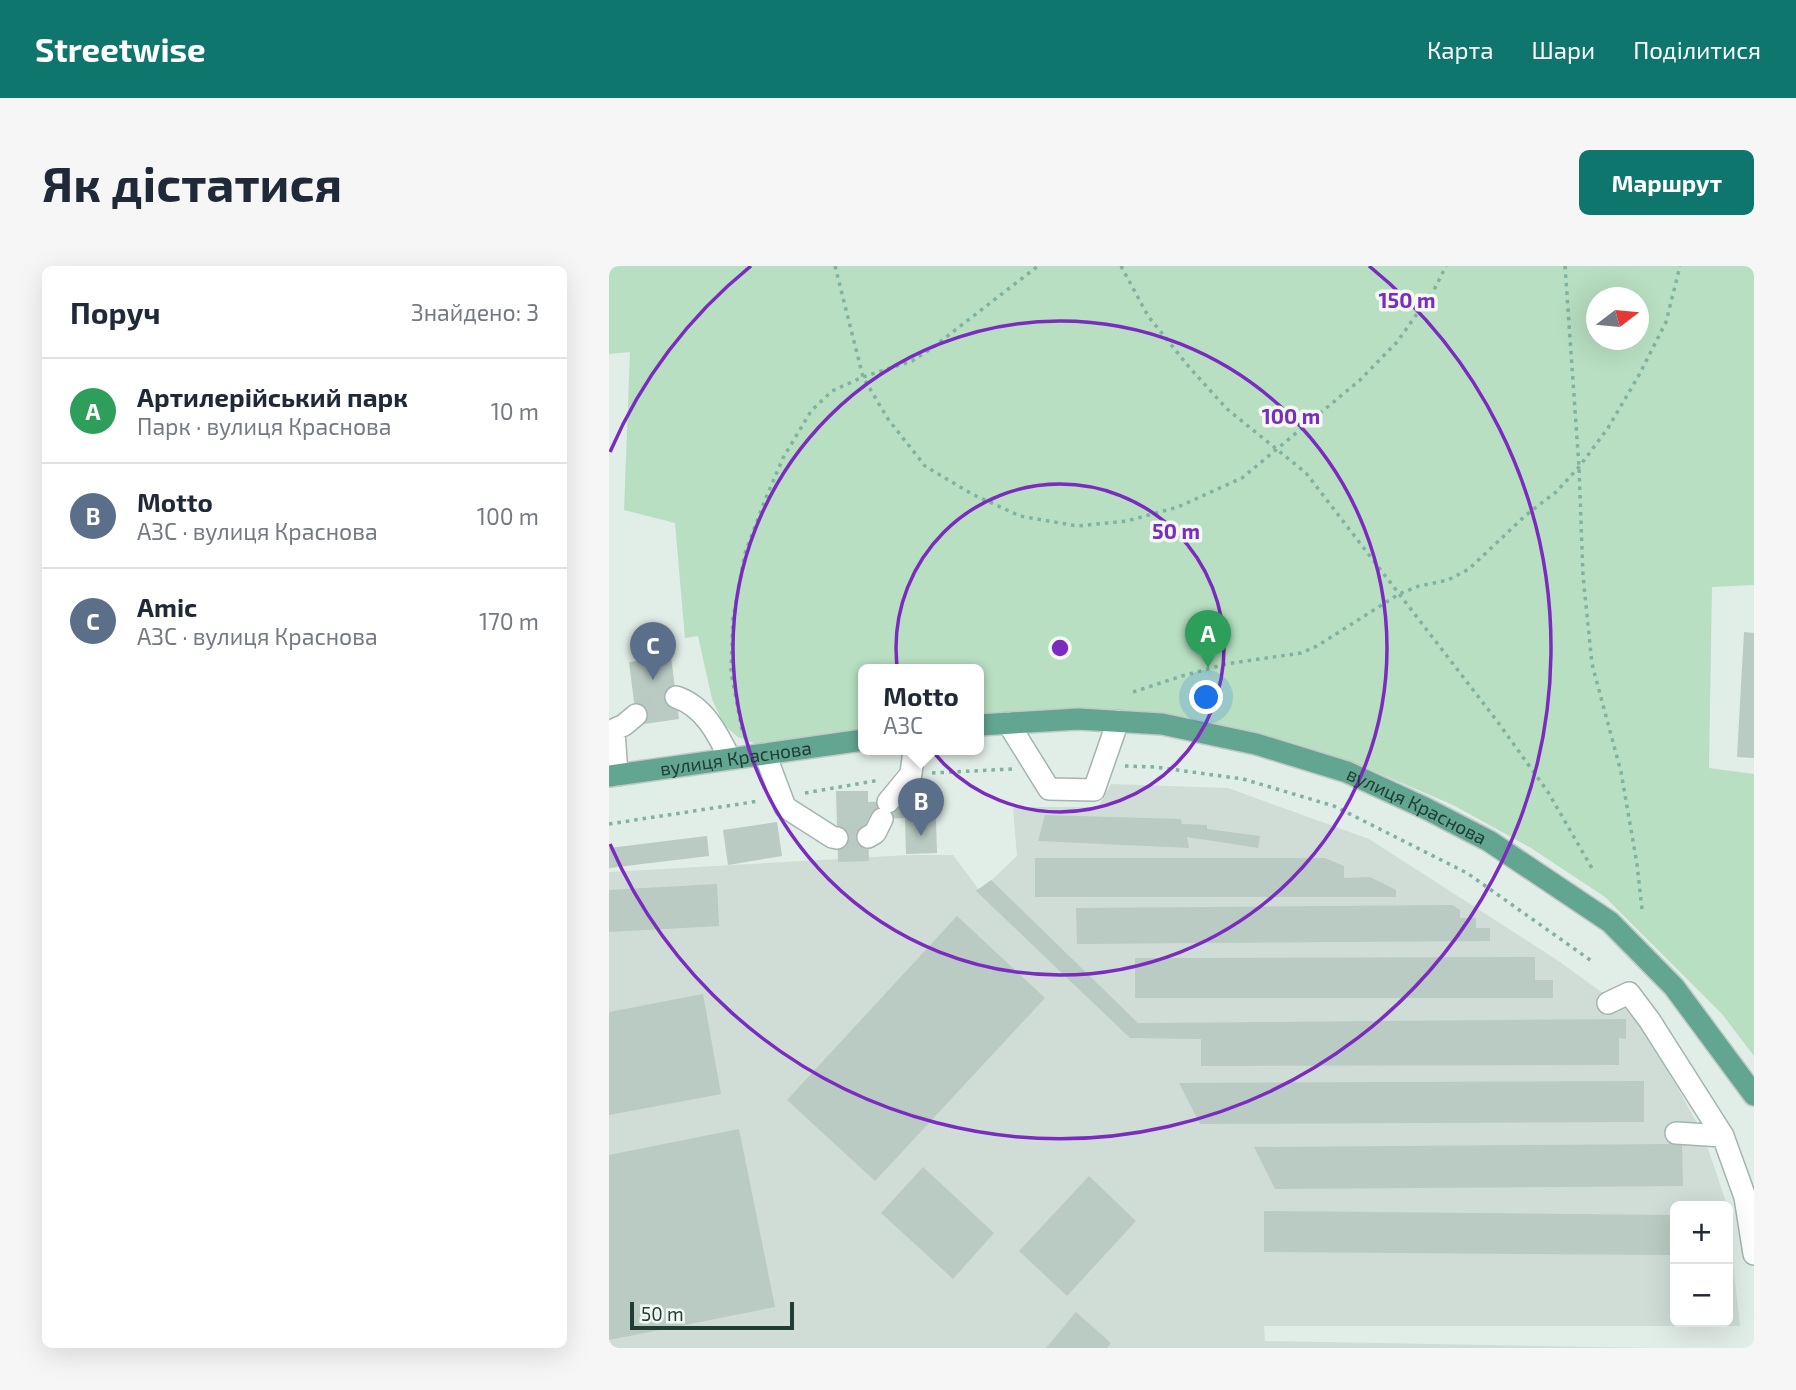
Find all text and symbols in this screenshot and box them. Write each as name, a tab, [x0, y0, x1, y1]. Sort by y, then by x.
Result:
text: Streetwise	[35, 29, 206, 69]
text: Карта	[1427, 35, 1494, 64]
text: Шари	[1532, 35, 1595, 64]
text: Поділитися	[1633, 35, 1761, 64]
button: Маршрут	[1579, 150, 1754, 215]
text: Як дістатися	[42, 153, 342, 212]
text: 150 m	[1379, 287, 1435, 312]
north arrow	[1586, 287, 1649, 350]
text: Поруч	[70, 294, 160, 330]
text: Знайдено: 3	[411, 298, 539, 326]
text: Артилерійський парк	[137, 381, 408, 412]
text: A	[85, 397, 101, 425]
text: 10 m	[491, 397, 539, 425]
text: 100 m	[1262, 403, 1320, 428]
text: Парк · вулиця Краснова	[137, 412, 391, 440]
text: Motto	[137, 486, 213, 517]
text: B	[86, 502, 100, 530]
text: 100 m	[477, 502, 539, 530]
text: АЗС · вулиця Краснова	[137, 517, 378, 545]
text: 50 m	[1152, 518, 1200, 543]
text: Amic	[137, 591, 197, 622]
text: C	[86, 607, 100, 635]
text: 170 m	[479, 607, 539, 635]
pin: A	[1185, 610, 1231, 668]
text: АЗС · вулиця Краснова	[137, 622, 378, 650]
pin: C	[630, 622, 676, 680]
centre of rings	[1048, 636, 1072, 660]
popup	[858, 664, 984, 755]
text: Motto	[883, 680, 959, 711]
your location	[1189, 680, 1223, 714]
text: АЗС	[883, 711, 923, 739]
street label: вулиця Краснова	[658, 735, 813, 780]
street label: вулиця Краснова	[1343, 761, 1491, 849]
pin: B	[898, 778, 944, 836]
map controls	[1670, 1201, 1733, 1327]
button: +	[1670, 1201, 1733, 1264]
button: −	[1670, 1264, 1733, 1327]
scale bar	[630, 1299, 795, 1331]
text: 50 m	[641, 1302, 684, 1325]

